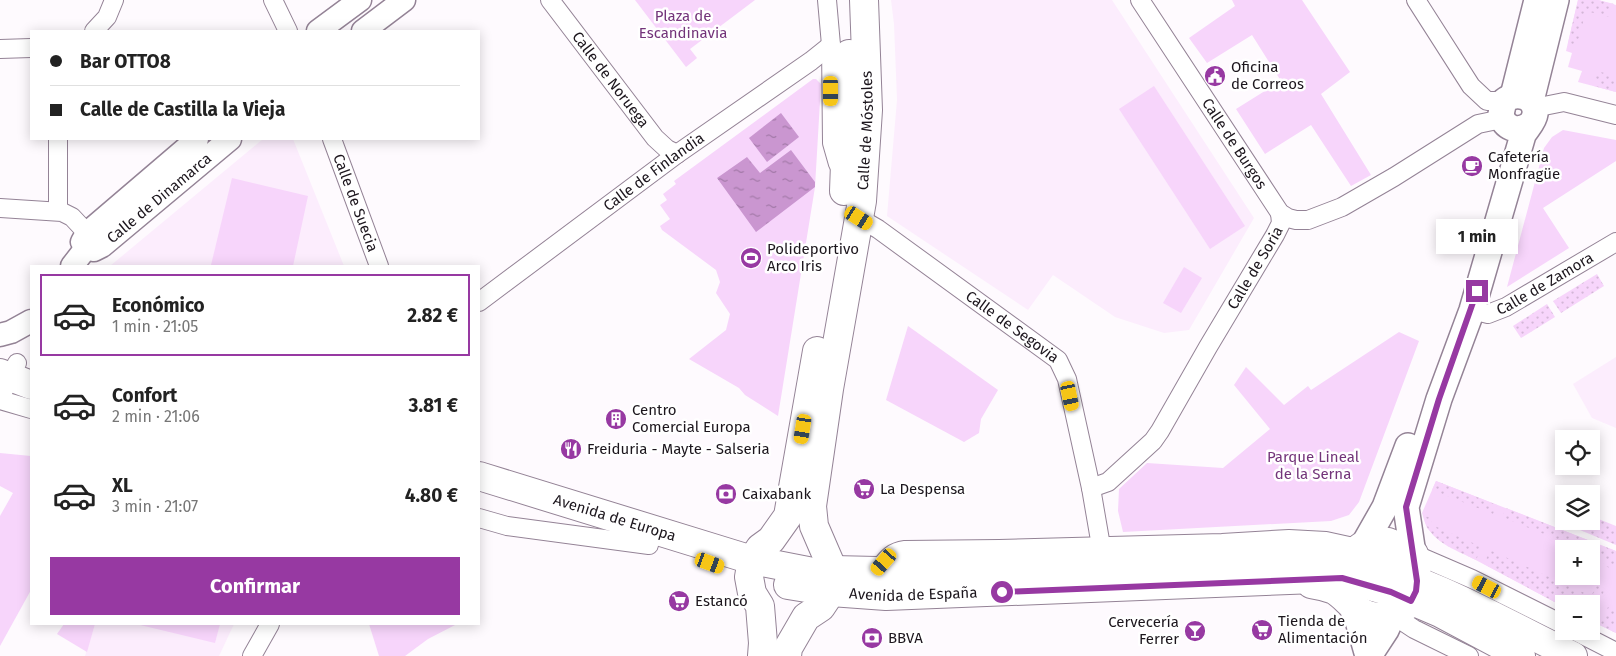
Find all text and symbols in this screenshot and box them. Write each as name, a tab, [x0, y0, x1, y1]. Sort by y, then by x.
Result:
park label: Plaza de Escandinavia	[639, 7, 727, 42]
street label: Calle de Noruega	[568, 28, 653, 131]
text: Bar OTTO8	[80, 50, 171, 73]
place label: Oficina de Correos	[1231, 58, 1304, 93]
public building icon: Oficina de Correos	[1203, 64, 1227, 88]
street label: Calle de Móstoles	[854, 71, 877, 191]
car	[823, 76, 838, 106]
street label: Calle de Burgos	[1198, 95, 1271, 193]
text: Calle de Castilla la Vieja	[80, 98, 285, 121]
street label: Calle de Finlandia	[600, 129, 708, 215]
place label: Cafetería Monfragüe	[1488, 148, 1560, 183]
street label: Calle de Dinamarca	[103, 149, 215, 247]
street label: Calle de Suecia	[329, 151, 382, 254]
cafe icon: Cafetería Monfragüe	[1460, 154, 1484, 178]
car	[842, 204, 875, 232]
callout: 1 min	[1436, 218, 1518, 254]
street label: Calle de Soria	[1224, 223, 1287, 313]
text: 1 min	[1458, 227, 1496, 246]
place label: Polideportivo Arco Iris	[767, 240, 859, 275]
sports icon: Polideportivo Arco Iris	[739, 246, 763, 270]
street label: Calle de Zamora	[1494, 248, 1596, 319]
route end	[1466, 280, 1488, 302]
street label: Calle de Segovia	[962, 287, 1062, 367]
icon: car	[52, 293, 97, 338]
text: Económico	[112, 294, 205, 317]
text: 2.82 €	[407, 304, 458, 327]
text: 1 min · 21:05	[112, 317, 198, 336]
car	[1059, 380, 1080, 412]
icon: car	[52, 383, 97, 428]
text: Confort	[112, 384, 177, 407]
text: 3.81 €	[409, 394, 458, 417]
place label: Centro Comercial Europa	[632, 401, 751, 436]
text: 2 min · 21:06	[112, 407, 200, 426]
building icon: Centro Comercial Europa	[604, 407, 628, 431]
car	[793, 413, 812, 445]
map controls	[1555, 430, 1600, 640]
button: locate	[1555, 430, 1600, 475]
restaurant icon: Freiduria - Mayte - Salseria	[559, 437, 583, 461]
place label: Freiduria - Mayte - Salseria	[587, 440, 770, 458]
park label: Parque Lineal de la Serna	[1267, 448, 1360, 483]
icon: car	[52, 473, 97, 518]
text: XL	[112, 474, 133, 497]
supermarket icon: La Despensa	[852, 477, 876, 501]
place label: La Despensa	[880, 480, 965, 498]
bank icon: Caixabank	[714, 482, 738, 506]
text: 4.80 €	[405, 484, 458, 507]
place label: Caixabank	[742, 485, 812, 503]
button: layers	[1555, 485, 1600, 530]
street label: Avenida de Europa	[551, 490, 678, 545]
text: 3 min · 21:07	[112, 497, 198, 516]
button: +	[1555, 540, 1600, 585]
car	[868, 546, 899, 578]
car	[693, 551, 726, 575]
button: Confirmar	[50, 557, 460, 615]
car	[1470, 574, 1503, 600]
route start	[991, 581, 1013, 603]
street label: Avenida de España	[849, 583, 978, 605]
supermarket icon: Estancó	[667, 589, 691, 613]
place label: Estancó	[695, 592, 748, 610]
button: −	[1555, 595, 1600, 640]
place label: Tienda de Alimentación	[1278, 612, 1367, 647]
place label: Cervecería Ferrer	[1108, 613, 1179, 648]
supermarket icon: Tienda de Alimentación	[1250, 618, 1274, 642]
bar icon: Cervecería Ferrer	[1183, 619, 1207, 643]
bank icon: BBVA	[860, 626, 884, 650]
place label: BBVA	[888, 629, 923, 647]

